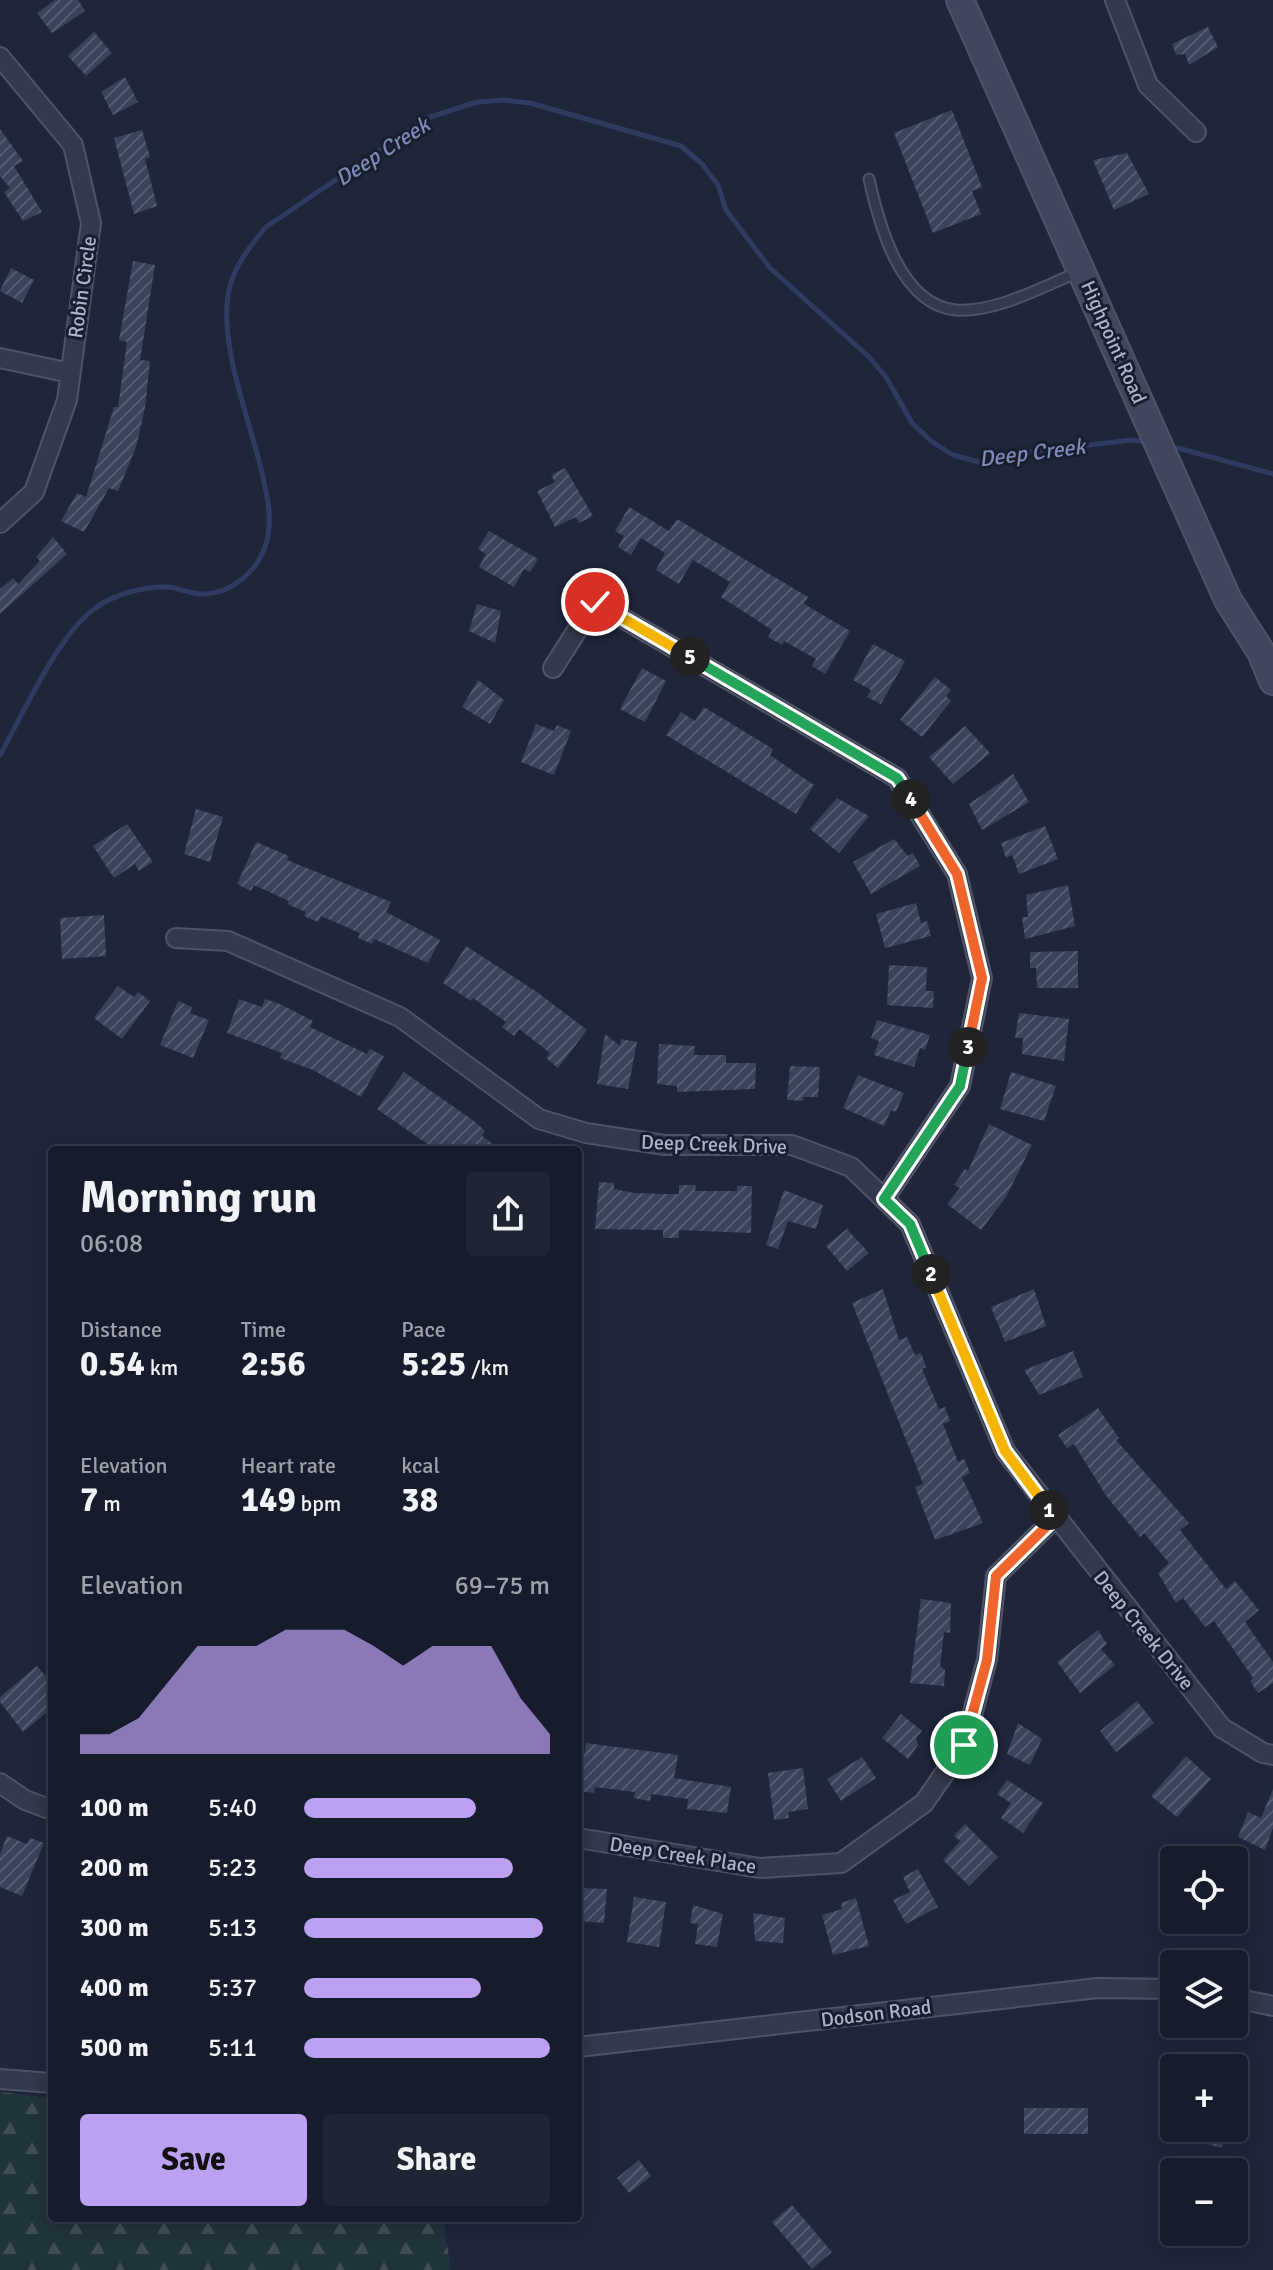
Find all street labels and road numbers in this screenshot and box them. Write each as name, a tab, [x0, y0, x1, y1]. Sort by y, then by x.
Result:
street label: Robin Circle	[63, 234, 102, 340]
street label: Highpoint Road	[1075, 277, 1152, 408]
street label: Deep Creek Drive	[640, 1129, 788, 1160]
street label: Deep Creek Drive	[1088, 1566, 1199, 1695]
street label: Deep Creek Place	[608, 1832, 758, 1879]
street label: Dodson Road	[819, 1994, 933, 2033]

